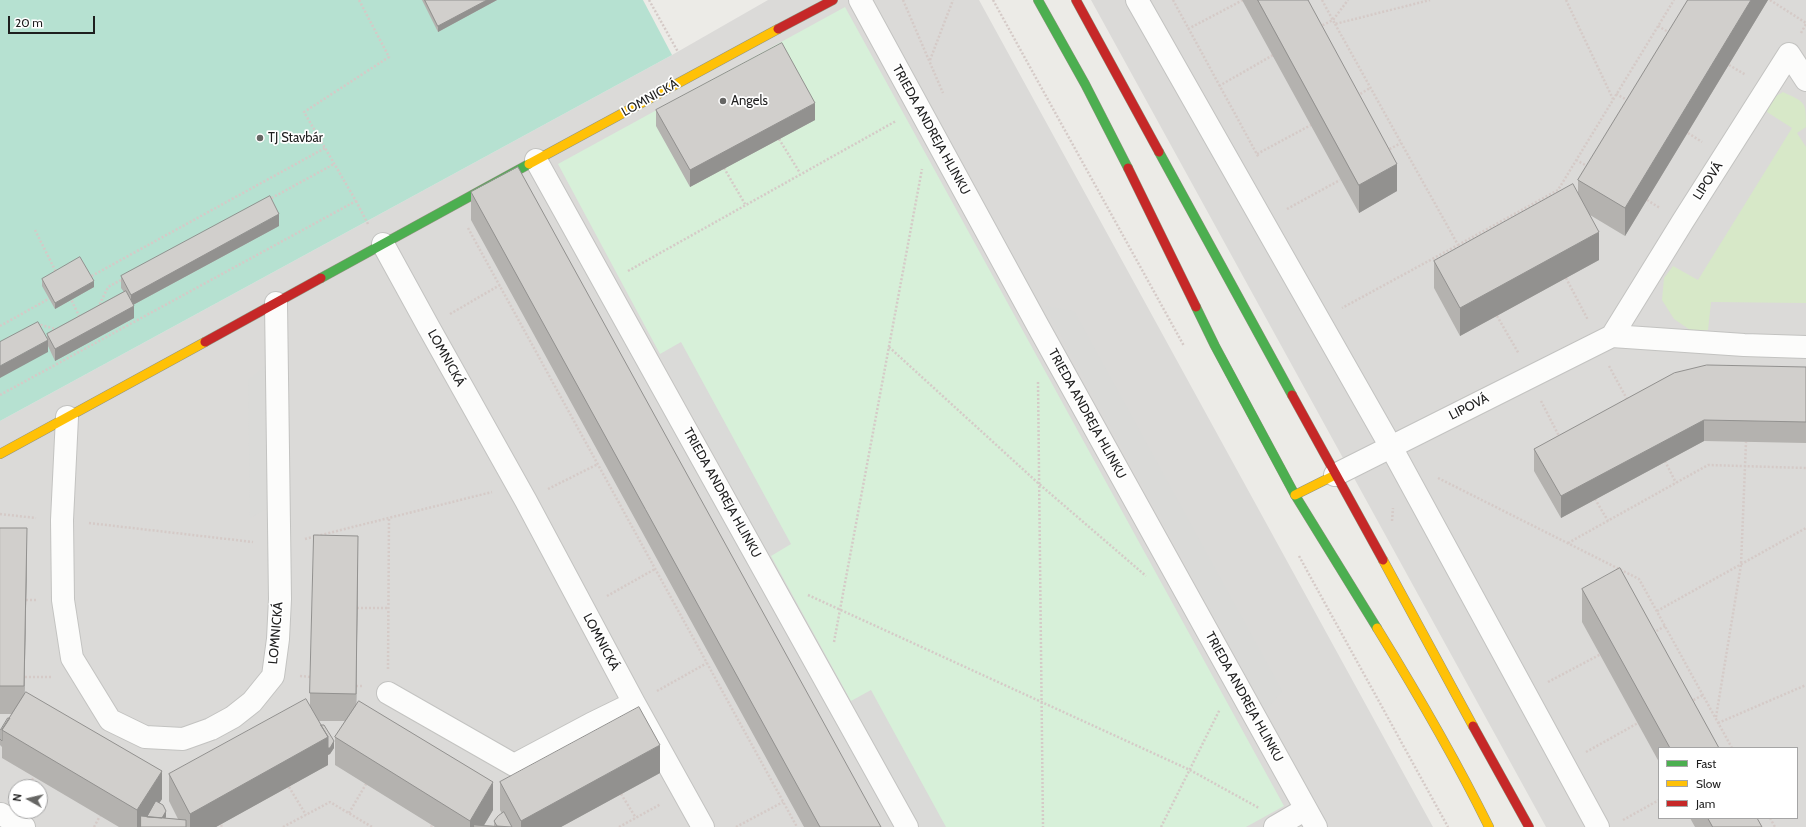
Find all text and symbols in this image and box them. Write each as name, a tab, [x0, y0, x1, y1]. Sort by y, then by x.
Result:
scale bar	[10, 8, 97, 34]
text: 20 m	[15, 15, 43, 30]
street label: TRIEDA ANDREJA HLINKU	[889, 62, 973, 198]
street label: LOMNICKÁ	[619, 76, 681, 120]
place label: Angels	[731, 93, 768, 109]
marker: Angels	[718, 96, 728, 106]
place label: TJ Stavbár	[268, 130, 323, 146]
marker: TJ Stavbár	[255, 133, 265, 143]
street label: LIPOVÁ	[1690, 159, 1726, 203]
street label: LOMNICKÁ	[424, 327, 468, 389]
street label: TRIEDA ANDREJA HLINKU	[1045, 346, 1129, 482]
street label: LIPOVÁ	[1447, 390, 1491, 424]
street label: TRIEDA ANDREJA HLINKU	[680, 425, 764, 561]
street label: LOMNICKÁ	[266, 601, 286, 665]
street label: LOMNICKÁ	[579, 611, 623, 673]
street label: TRIEDA ANDREJA HLINKU	[1202, 629, 1286, 765]
legend	[1658, 747, 1798, 819]
text: Fast	[1696, 756, 1716, 771]
text: Slow	[1696, 776, 1721, 791]
north arrow	[8, 779, 48, 819]
text: N	[10, 793, 25, 802]
text: Jam	[1696, 796, 1715, 811]

